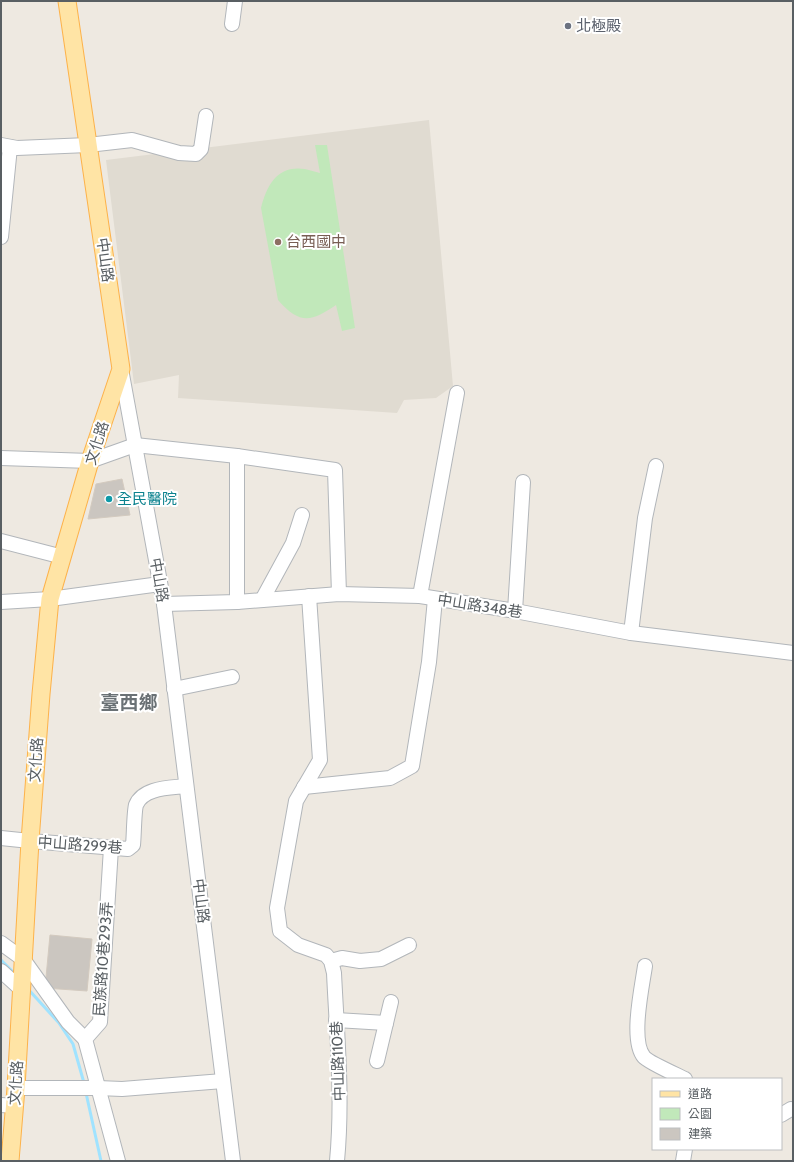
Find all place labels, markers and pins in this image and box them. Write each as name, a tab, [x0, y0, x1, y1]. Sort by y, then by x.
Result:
place label: 北極殿	[576, 17, 621, 35]
marker: 北極殿	[563, 21, 573, 31]
place label: 台西國中	[286, 233, 346, 251]
marker: 台西國中	[273, 237, 283, 247]
place label: 全民醫院	[117, 490, 177, 508]
marker: 全民醫院	[104, 494, 114, 504]

